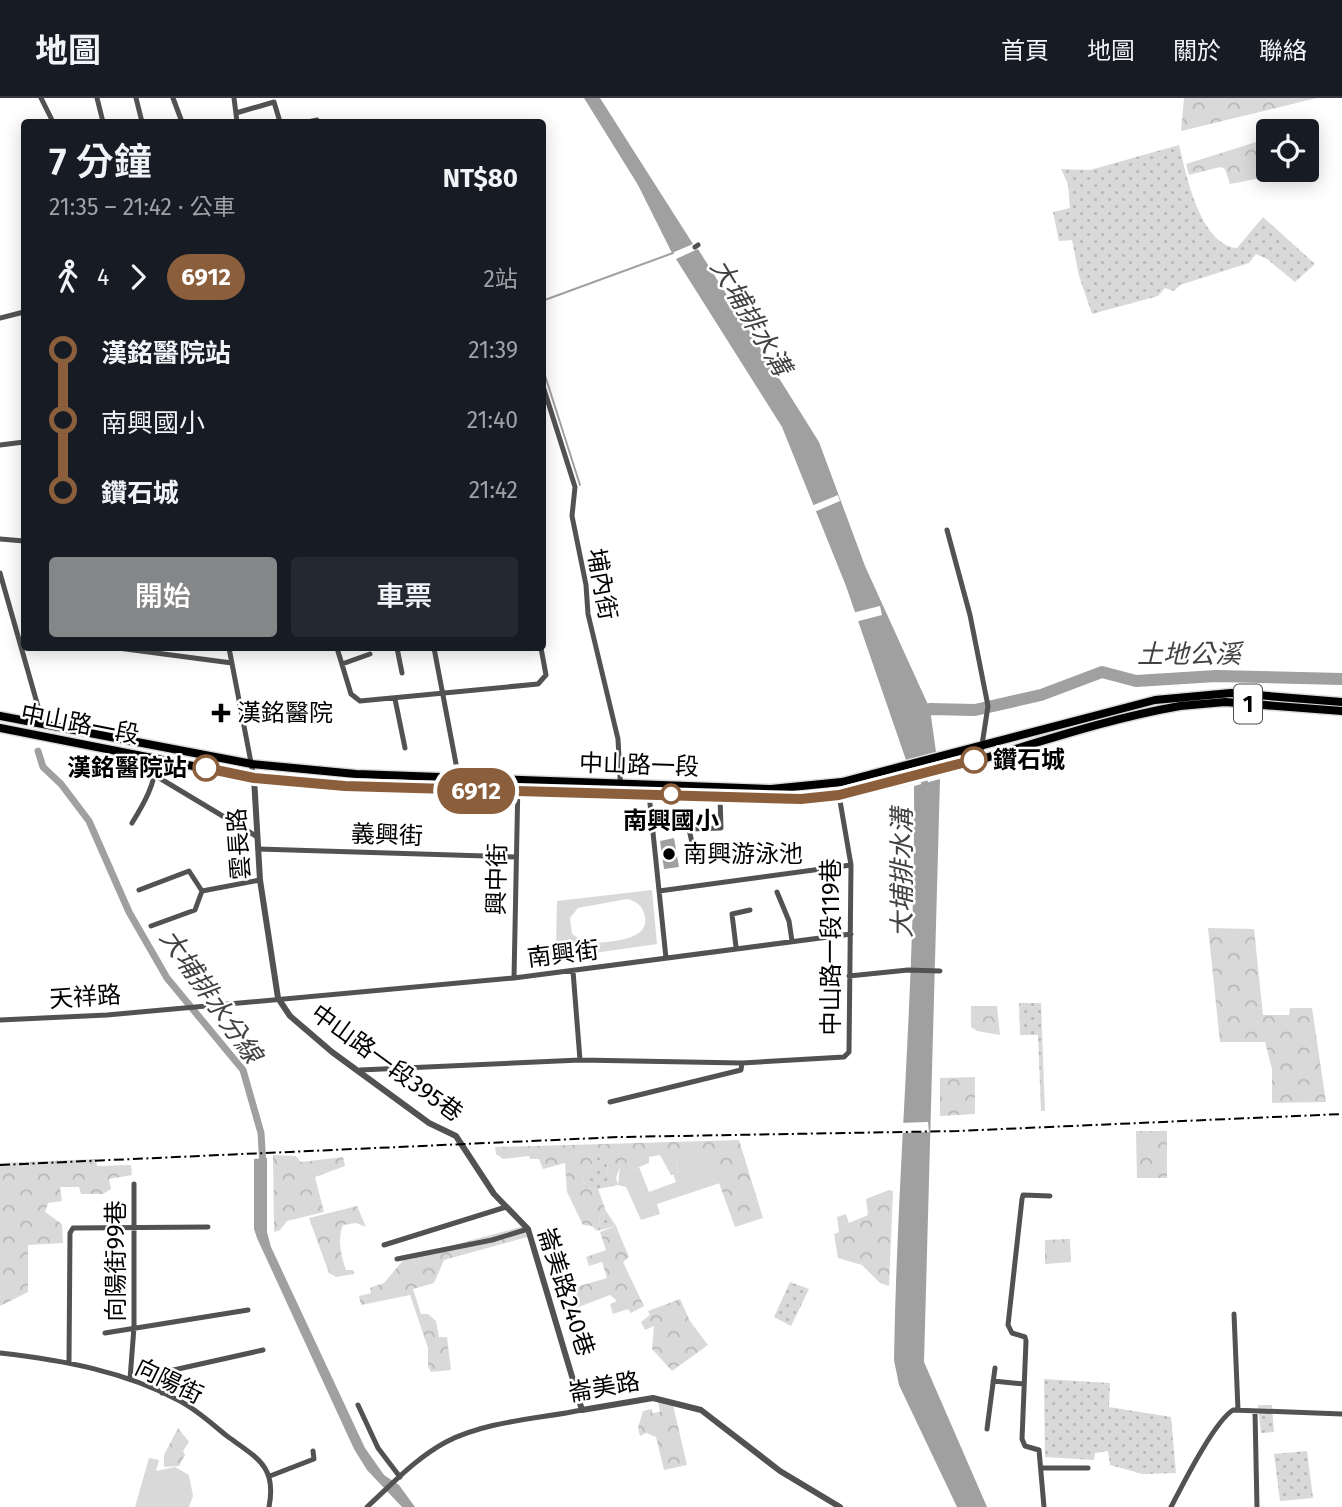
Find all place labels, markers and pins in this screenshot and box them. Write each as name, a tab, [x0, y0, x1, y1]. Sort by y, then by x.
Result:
place label: 漢銘醫院	[237, 699, 333, 727]
marker: 漢銘醫院	[211, 703, 231, 723]
place label: 鑽石城	[993, 746, 1065, 774]
marker: 鑽石城	[961, 747, 987, 773]
place label: 漢銘醫院站	[67, 754, 187, 782]
marker: 漢銘醫院站	[193, 755, 219, 781]
marker: 南興國小	[661, 784, 681, 804]
place label: 南興國小	[623, 807, 719, 835]
place label: 南興游泳池	[683, 840, 803, 868]
marker: 南興游泳池	[661, 846, 677, 862]

